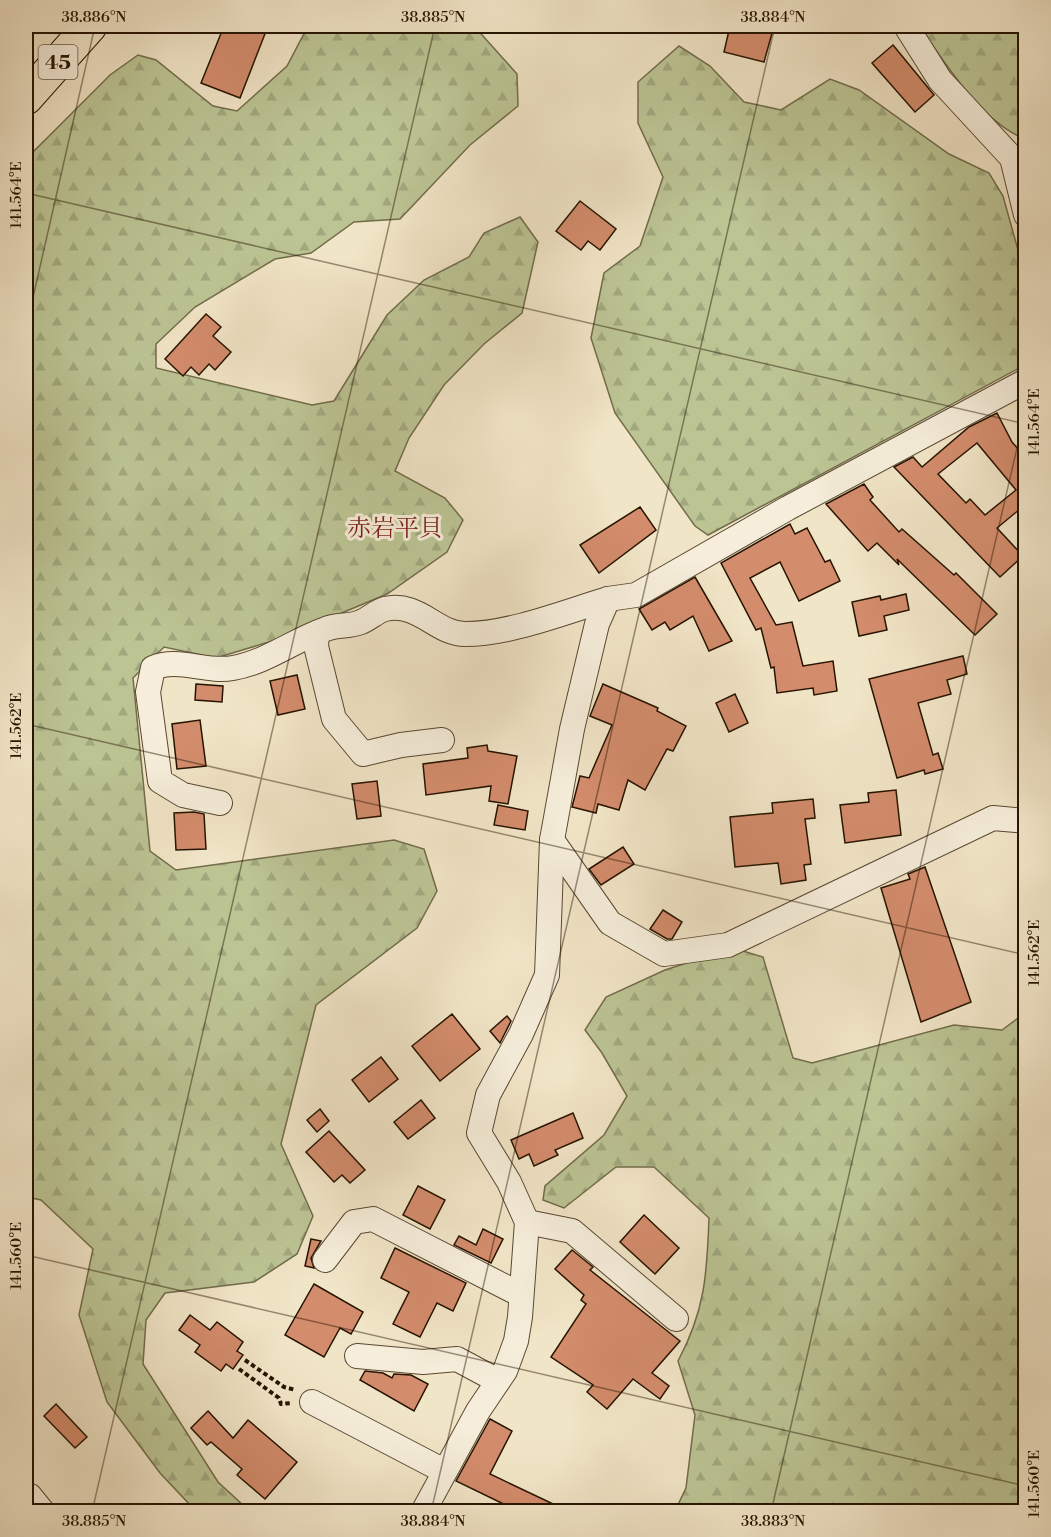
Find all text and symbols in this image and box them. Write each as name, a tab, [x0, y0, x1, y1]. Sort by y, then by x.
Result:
text: 38.886°N	[62, 8, 126, 27]
text: 38.885°N	[401, 8, 465, 27]
text: 38.884°N	[740, 8, 806, 27]
road number: 45	[38, 45, 78, 79]
text: 141.564°E	[7, 161, 26, 229]
text: 141.564°E	[1025, 388, 1044, 456]
district label: 赤岩平貝	[347, 514, 443, 544]
text: 141.562°E	[7, 693, 26, 759]
text: 141.562°E	[1025, 920, 1044, 986]
text: 141.560°E	[7, 1222, 26, 1290]
text: 141.560°E	[1025, 1450, 1044, 1518]
text: 38.885°N	[62, 1512, 126, 1531]
text: 38.884°N	[400, 1512, 466, 1531]
text: 38.883°N	[741, 1512, 805, 1531]

